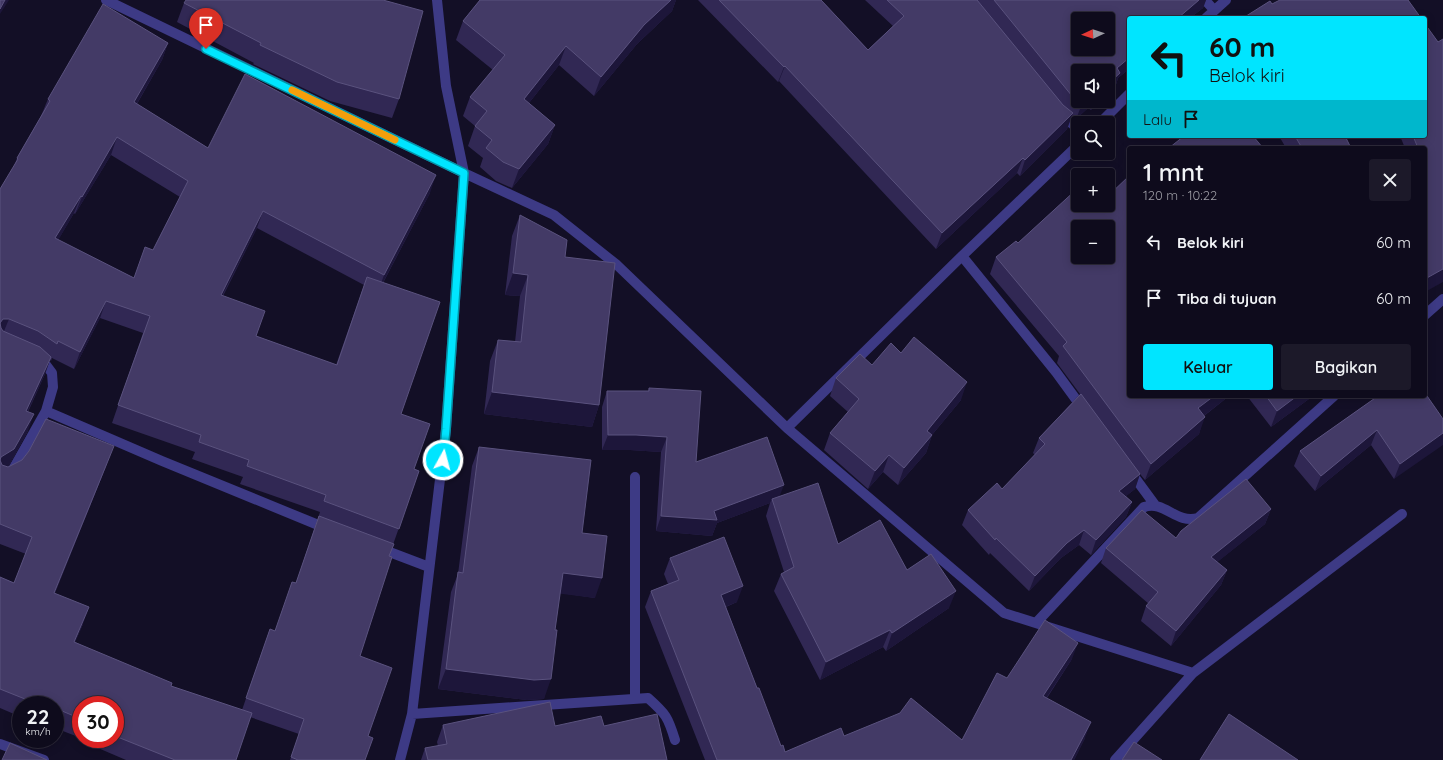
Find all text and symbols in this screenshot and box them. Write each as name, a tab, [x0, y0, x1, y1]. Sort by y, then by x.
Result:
pin	[189, 8, 223, 49]
north arrow	[1071, 12, 1115, 56]
map controls	[1071, 12, 1115, 264]
icon: arrive	[195, 14, 217, 36]
text: 60 m	[1209, 29, 1275, 64]
icon: left	[1143, 32, 1195, 84]
button: sound	[1071, 64, 1115, 108]
text: Belok kiri	[1209, 64, 1285, 87]
icon: arrive	[1180, 108, 1202, 130]
text: Lalu	[1143, 110, 1172, 129]
button: search	[1071, 116, 1115, 160]
text: 1 mnt	[1143, 157, 1204, 187]
button: close	[1369, 159, 1411, 201]
button: +	[1071, 168, 1115, 212]
text: 120 m · 10:22	[1143, 187, 1217, 203]
button: −	[1071, 220, 1115, 264]
icon: left	[1143, 231, 1165, 253]
text: Belok kiri	[1177, 233, 1244, 252]
text: 60 m	[1376, 233, 1411, 252]
icon: arrive	[1143, 287, 1165, 309]
text: Tiba di tujuan	[1177, 289, 1276, 308]
text: 60 m	[1376, 289, 1411, 308]
button: Keluar	[1143, 344, 1273, 390]
button: Bagikan	[1281, 344, 1411, 390]
position arrow	[422, 439, 464, 481]
speed limit sign: 30	[72, 696, 124, 748]
text: 22	[27, 704, 49, 729]
text: km/h	[25, 725, 51, 738]

